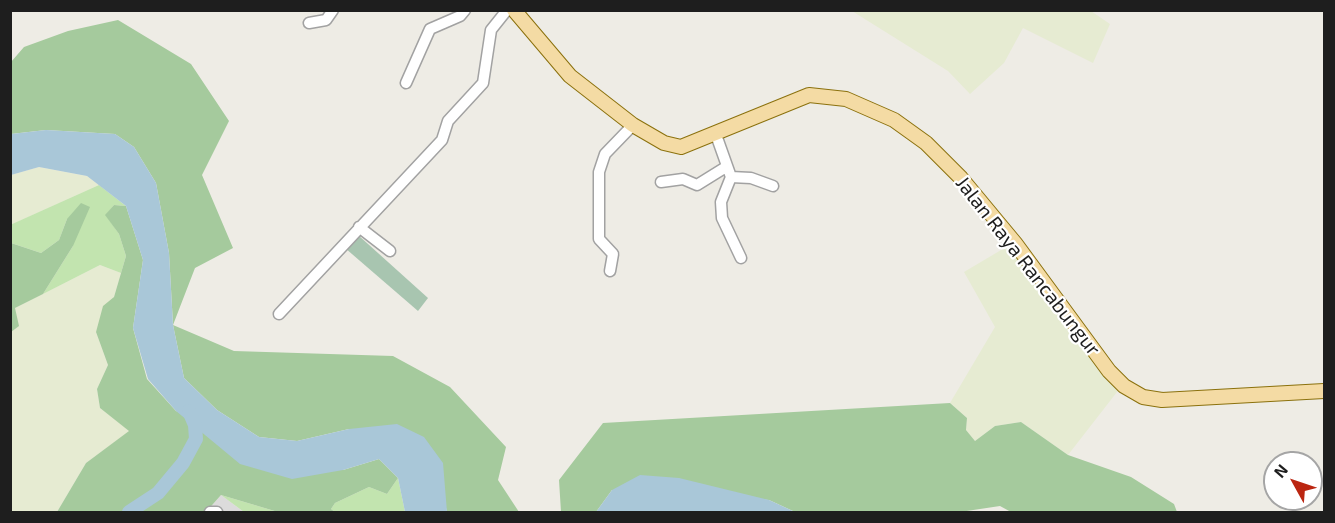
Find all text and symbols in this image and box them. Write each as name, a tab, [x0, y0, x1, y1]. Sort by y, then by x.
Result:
street label: Jalan Raya Rancabungur	[951, 172, 1105, 360]
north arrow	[1263, 451, 1323, 511]
text: N	[1269, 460, 1291, 481]

